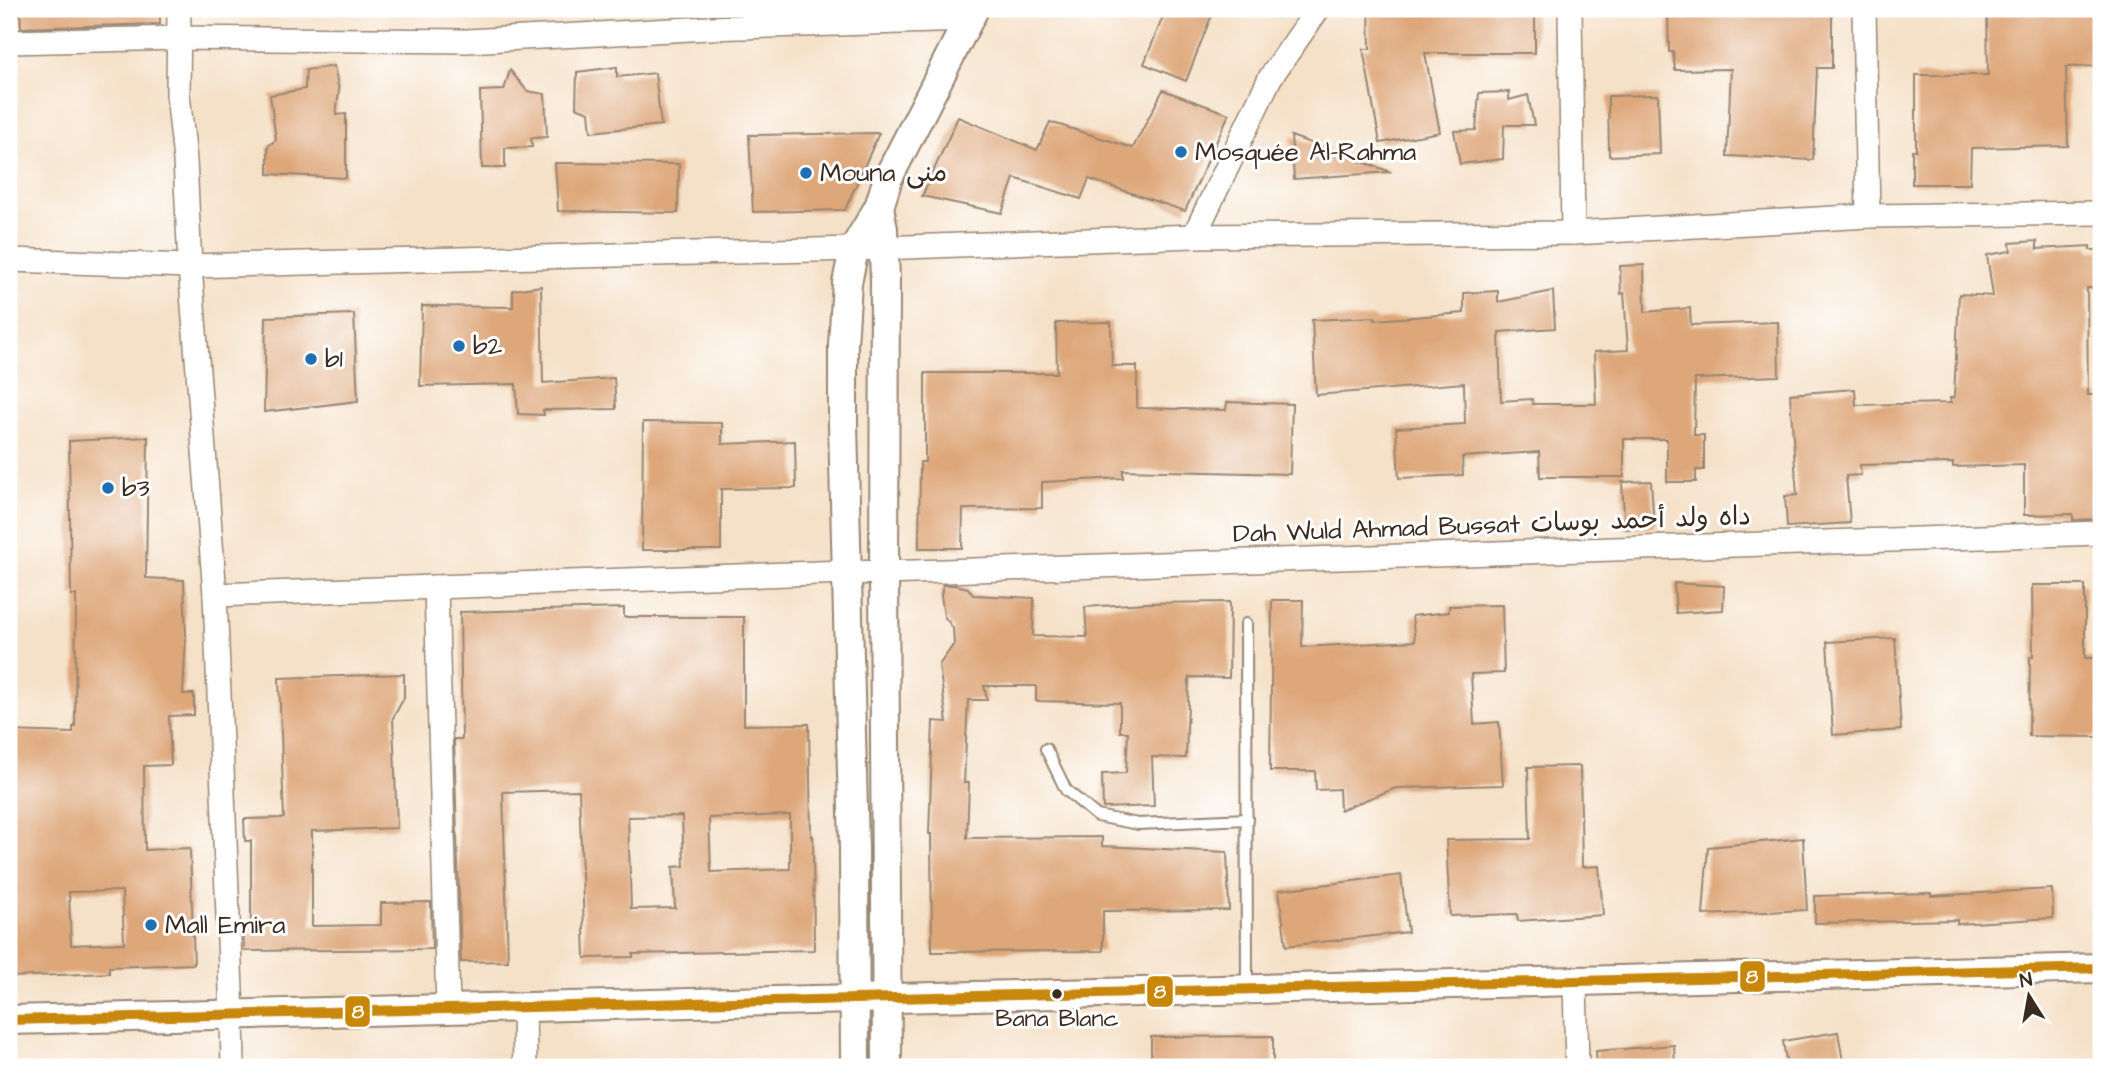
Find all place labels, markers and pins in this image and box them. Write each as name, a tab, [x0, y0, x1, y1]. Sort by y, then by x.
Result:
place label: Mosquée Al-Rahma	[1195, 134, 1416, 170]
marker: Mosquée Al-Rahma	[1173, 144, 1189, 160]
place label: Mouna منى	[820, 155, 947, 191]
marker: Mouna منى	[798, 165, 814, 181]
place label: b2	[473, 328, 503, 364]
marker: b2	[451, 338, 467, 354]
place label: b1	[325, 341, 343, 377]
marker: b1	[303, 351, 319, 367]
place label: b3	[122, 470, 150, 506]
marker: b3	[100, 480, 116, 496]
place label: Mall Emira	[165, 907, 285, 943]
marker: Mall Emira	[143, 917, 159, 933]
marker: Bana Blanc	[1050, 987, 1064, 1001]
place label: Bana Blanc	[995, 1002, 1119, 1036]

